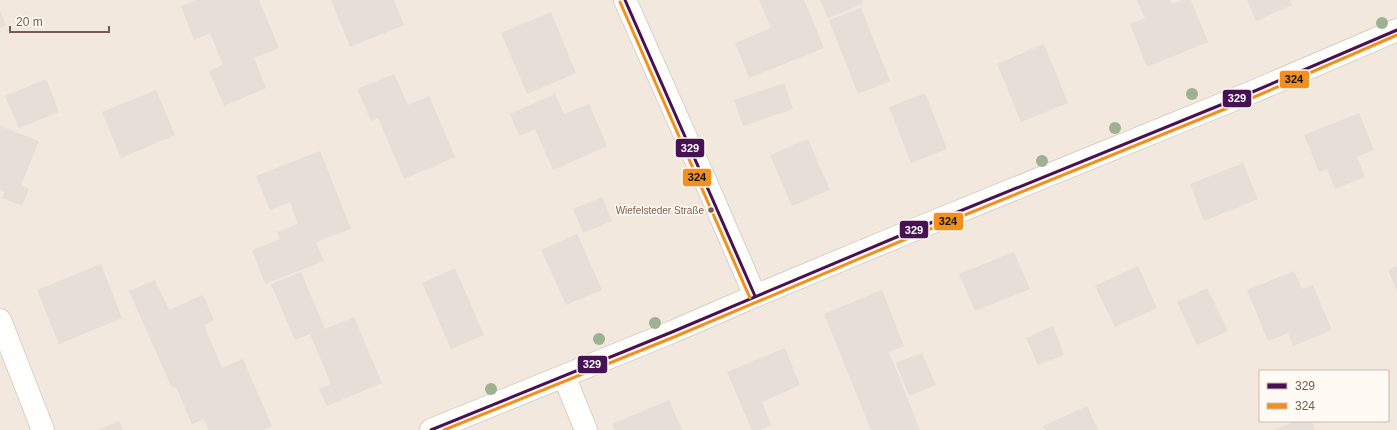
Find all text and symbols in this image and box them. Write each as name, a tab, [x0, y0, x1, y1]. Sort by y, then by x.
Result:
scale bar	[10, 8, 109, 34]
text: 20 m	[16, 15, 43, 29]
line badge: 324	[1279, 70, 1310, 89]
text: 324	[1285, 73, 1304, 85]
line badge: 329	[1222, 89, 1252, 108]
text: 329	[1228, 92, 1246, 104]
line badge: 329	[675, 138, 705, 158]
text: 329	[681, 142, 699, 154]
line badge: 324	[682, 168, 712, 187]
text: 324	[688, 171, 707, 183]
place label: Wiefelsteder Straße	[616, 205, 704, 216]
marker: Wiefelsteder Straße	[706, 205, 716, 215]
line badge: 324	[933, 212, 964, 231]
text: 324	[939, 215, 958, 227]
line badge: 329	[899, 220, 929, 239]
text: 329	[905, 224, 923, 236]
line badge: 329	[577, 355, 608, 374]
text: 329	[583, 358, 601, 370]
legend	[1259, 370, 1389, 422]
text: 329	[1295, 379, 1315, 393]
text: 324	[1295, 399, 1315, 413]

